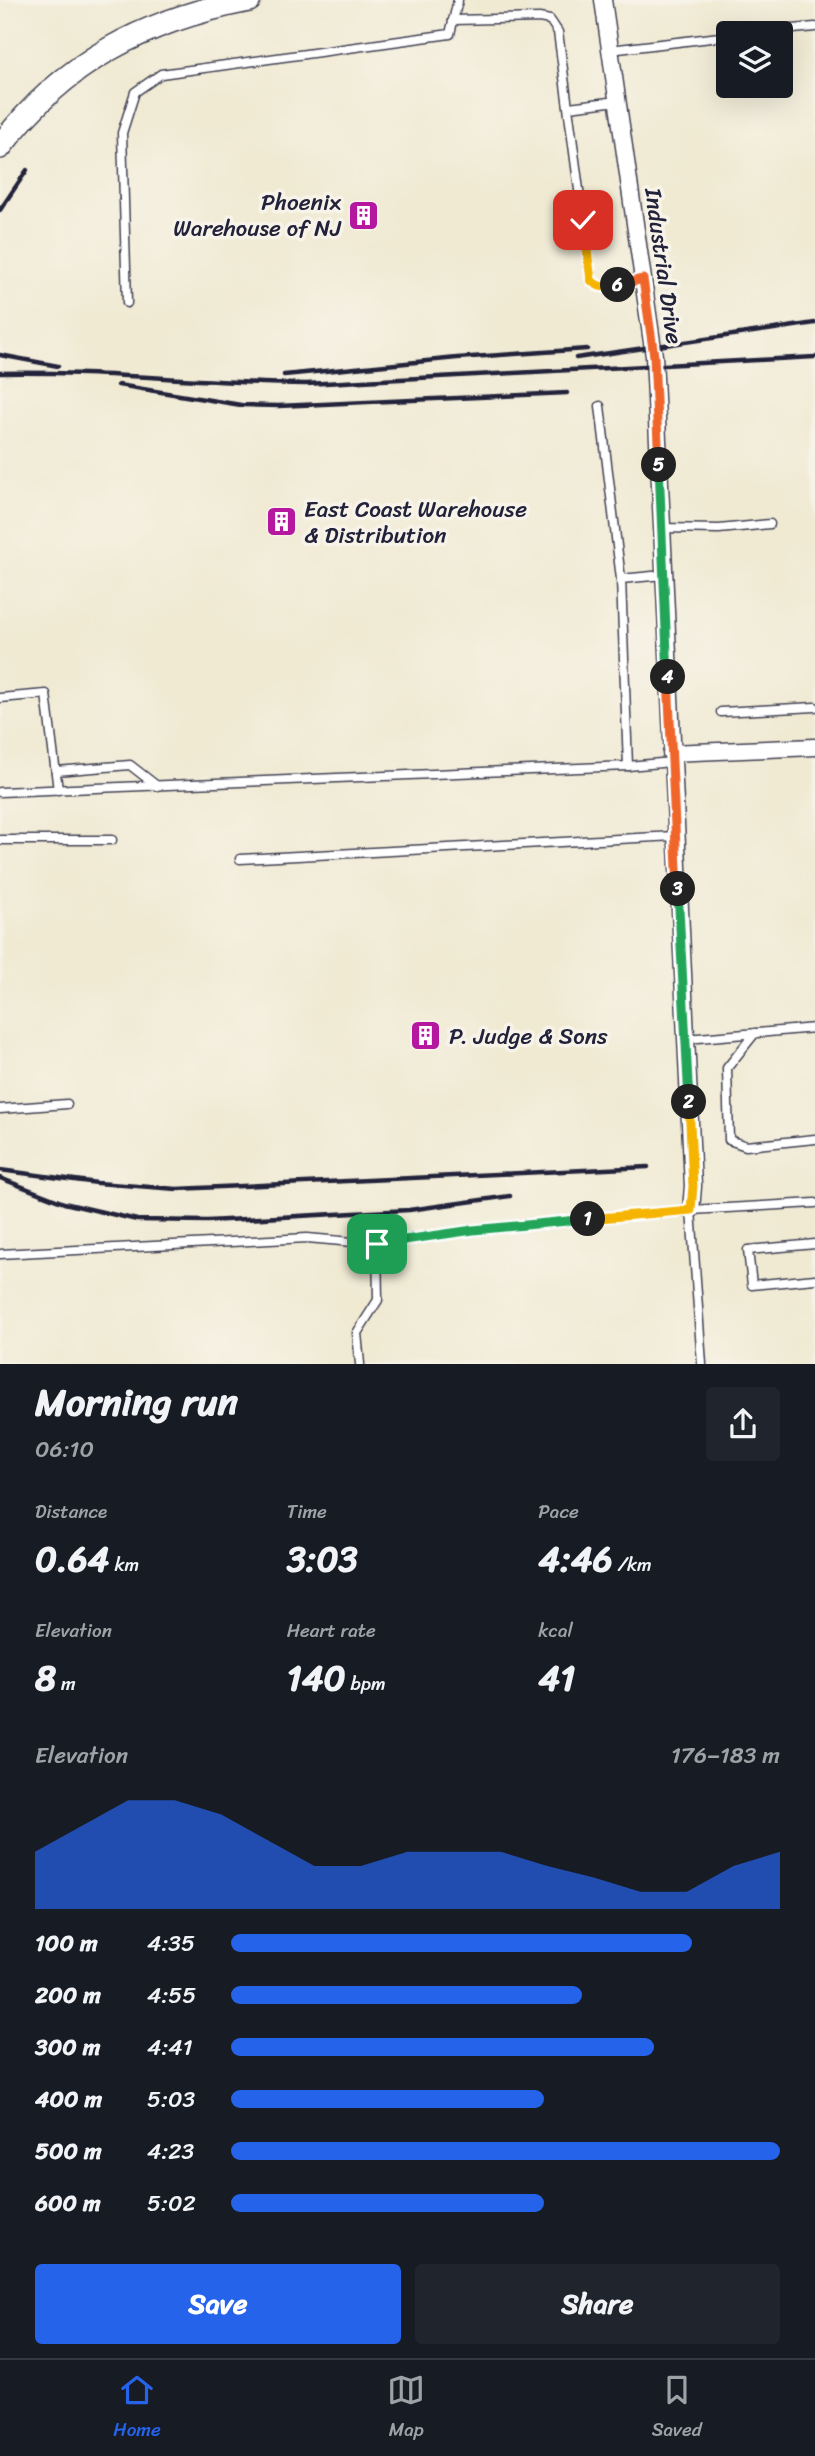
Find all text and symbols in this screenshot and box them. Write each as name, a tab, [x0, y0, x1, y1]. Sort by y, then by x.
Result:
map controls	[716, 21, 793, 98]
button: layers	[716, 21, 793, 98]
place label: Phoenix Warehouse of NJ	[173, 182, 342, 249]
street label: Industrial Drive	[632, 184, 695, 347]
pin	[553, 190, 613, 250]
building icon: Phoenix Warehouse of NJ	[347, 198, 381, 232]
icon: check	[564, 201, 602, 239]
pin: 6	[600, 268, 636, 302]
text: 6	[612, 268, 623, 301]
pin: 5	[642, 448, 676, 482]
text: 5	[653, 448, 664, 481]
place label: East Coast Warehouse & Distribution	[304, 489, 527, 556]
building icon: East Coast Warehouse & Distribution	[264, 505, 298, 539]
pin: 4	[650, 660, 686, 694]
text: 4	[662, 660, 673, 693]
pin: 3	[660, 872, 696, 906]
text: 3	[672, 872, 683, 905]
place label: P. Judge & Sons	[449, 1016, 608, 1057]
building icon: P. Judge & Sons	[409, 1019, 443, 1053]
pin: 2	[672, 1084, 706, 1120]
text: 2	[683, 1085, 694, 1118]
pin: 1	[570, 1202, 606, 1236]
text: 1	[583, 1202, 592, 1235]
pin	[347, 1214, 407, 1274]
icon: arrive	[358, 1225, 396, 1263]
text: Morning run	[35, 1369, 238, 1436]
button: share	[706, 1387, 780, 1461]
text: 06:10	[35, 1429, 94, 1470]
text: Distance	[35, 1495, 107, 1528]
text: Time	[287, 1495, 327, 1528]
text: Pace	[538, 1495, 579, 1528]
text: 0.64	[35, 1528, 109, 1590]
text: 3:03	[287, 1528, 358, 1590]
text: 4:46	[538, 1528, 613, 1590]
text: km	[109, 1548, 139, 1581]
text: /km	[613, 1548, 652, 1581]
text: Elevation	[35, 1614, 112, 1647]
text: Heart rate	[287, 1614, 376, 1647]
text: kcal	[538, 1614, 573, 1647]
text: 8	[35, 1647, 56, 1709]
text: 140	[287, 1647, 346, 1709]
text: 41	[538, 1647, 575, 1709]
text: m	[56, 1667, 76, 1700]
text: bpm	[346, 1667, 386, 1700]
text: Elevation	[35, 1735, 128, 1776]
text: 176–183 m	[671, 1735, 780, 1776]
text: 100 m	[35, 1923, 98, 1964]
text: 4:35	[147, 1923, 195, 1964]
text: 200 m	[35, 1975, 101, 2016]
text: 4:55	[147, 1975, 196, 2016]
text: 300 m	[35, 2027, 100, 2068]
text: 4:41	[147, 2027, 193, 2068]
text: 400 m	[35, 2079, 102, 2120]
text: 5:03	[147, 2079, 195, 2120]
text: 500 m	[35, 2131, 102, 2172]
text: 4:23	[147, 2131, 194, 2172]
text: 600 m	[35, 2183, 101, 2224]
text: 5:02	[147, 2183, 196, 2224]
button: Save	[35, 2264, 401, 2344]
button: Share	[415, 2264, 780, 2344]
tab: Home	[113, 2371, 161, 2446]
tab: Map	[387, 2371, 425, 2446]
tab: Saved	[652, 2371, 702, 2446]

